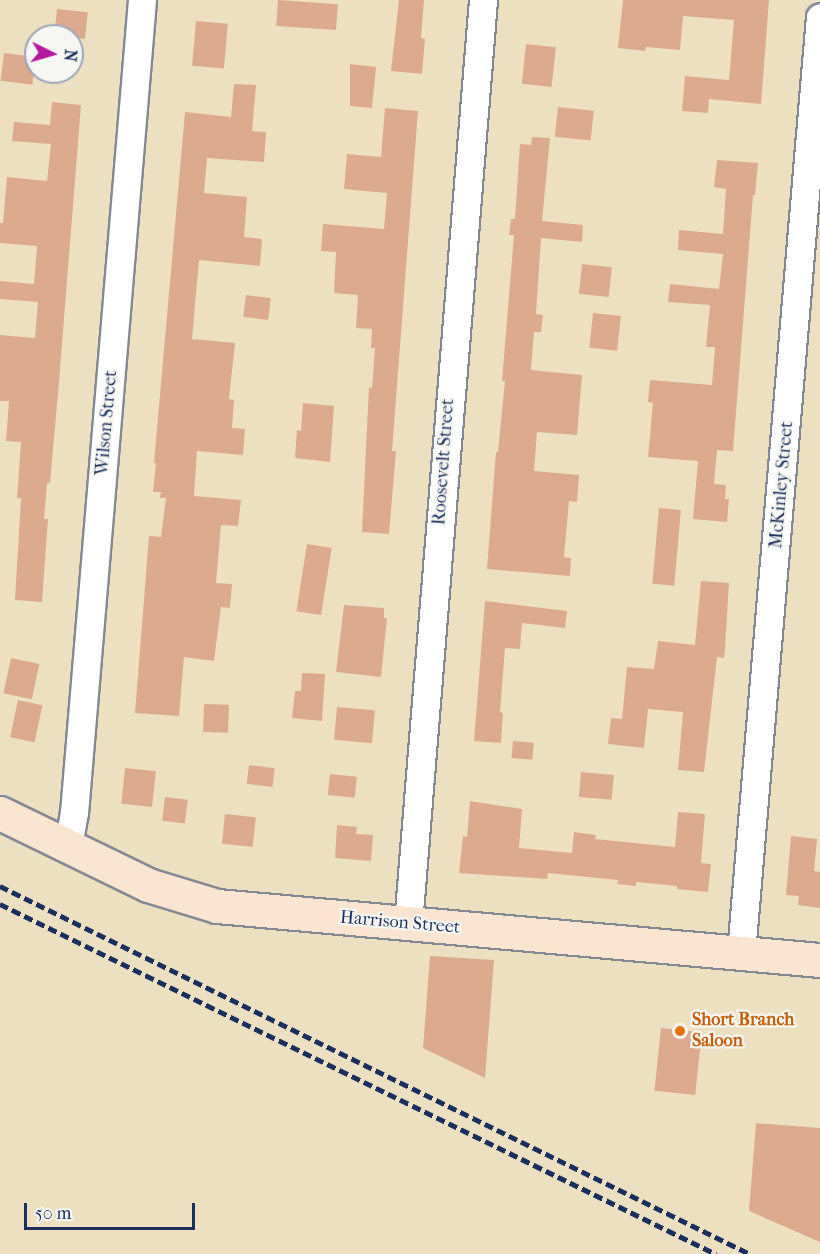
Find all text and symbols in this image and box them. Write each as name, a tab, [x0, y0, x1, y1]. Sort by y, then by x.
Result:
north arrow	[24, 24, 84, 84]
text: N	[60, 49, 80, 62]
street label: Wilson Street	[92, 370, 122, 476]
street label: Roosevelt Street	[429, 398, 459, 526]
street label: McKinley Street	[766, 421, 798, 549]
street label: Harrison Street	[339, 907, 461, 939]
place label: Short Branch Saloon	[692, 1010, 794, 1052]
marker: Short Branch Saloon	[673, 1024, 687, 1038]
scale bar	[27, 1191, 198, 1229]
text: 50 m	[35, 1203, 71, 1224]

